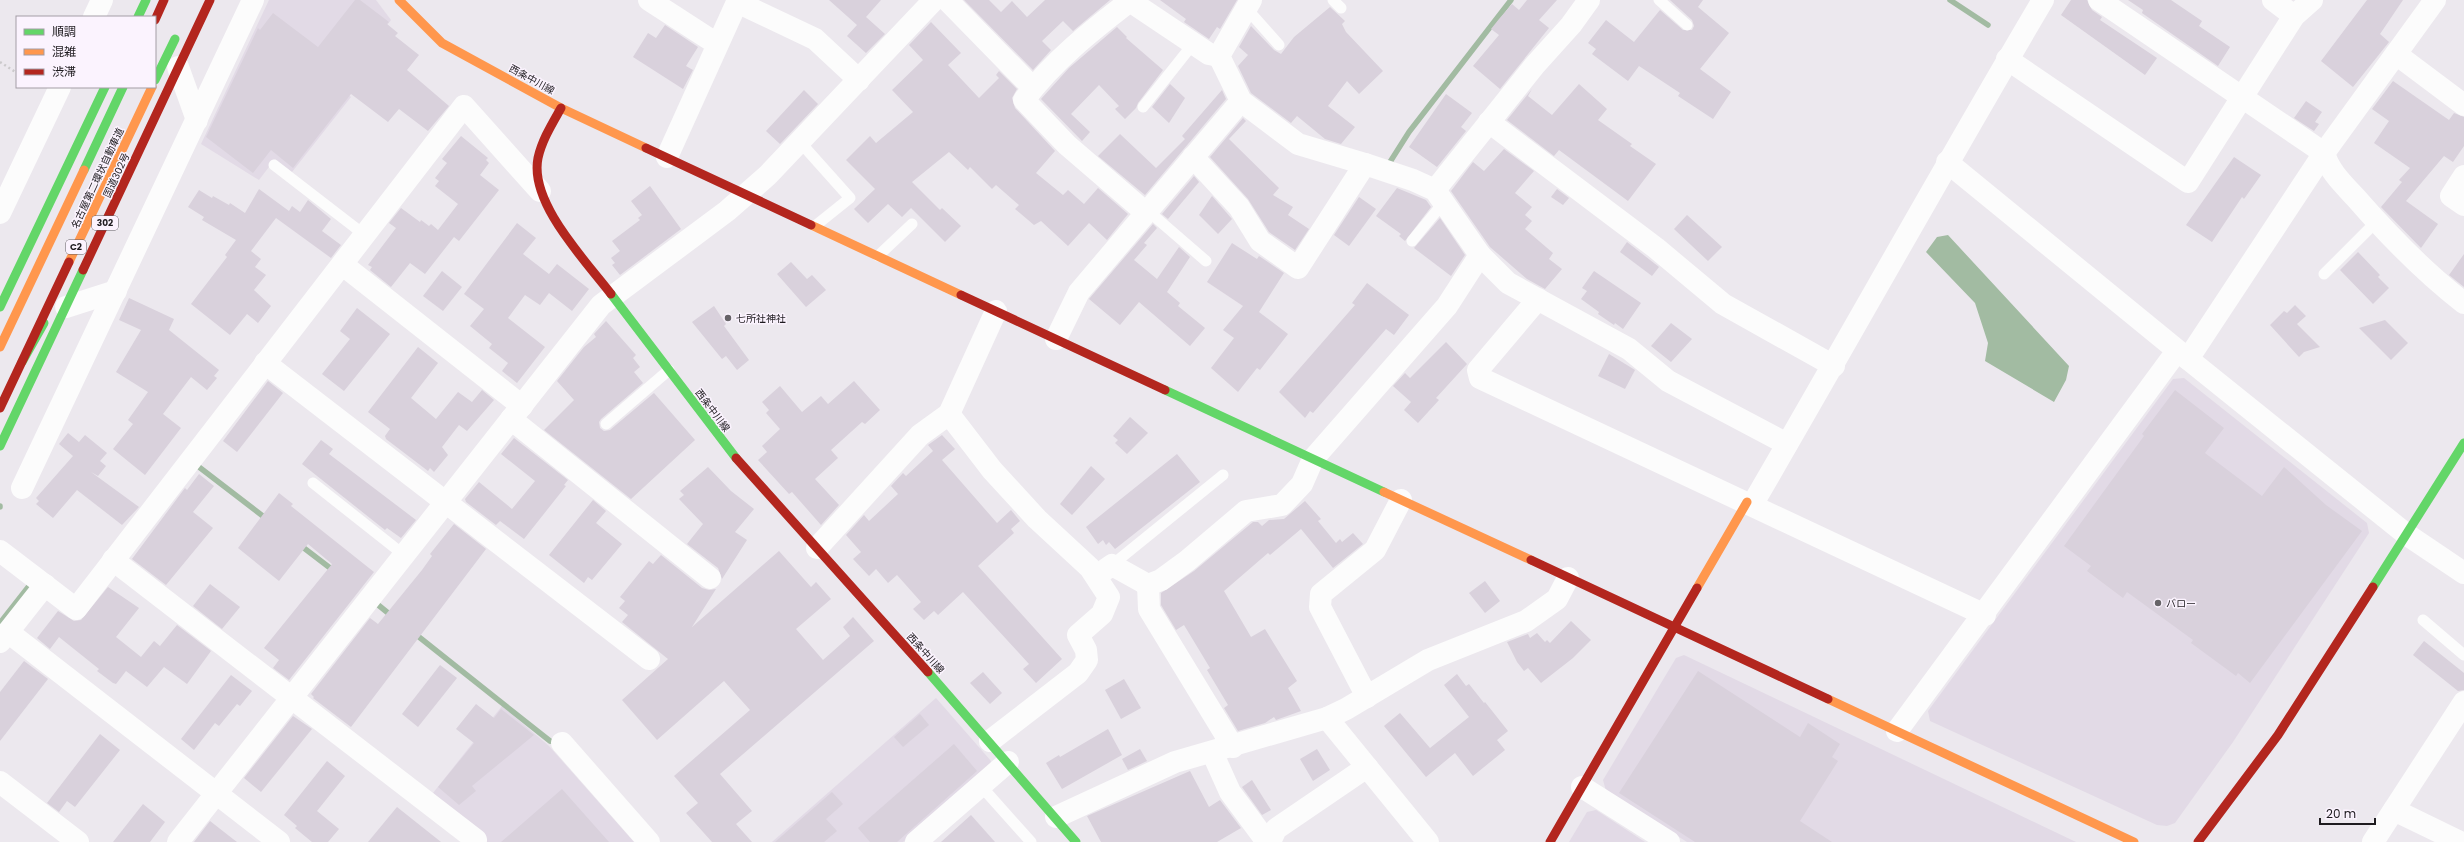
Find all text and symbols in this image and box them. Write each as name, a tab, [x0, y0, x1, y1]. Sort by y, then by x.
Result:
legend	[16, 16, 156, 88]
text: 順調	[52, 23, 76, 40]
text: 混雑	[52, 43, 76, 60]
street label: 西条中川線	[506, 61, 557, 98]
text: 渋滞	[52, 63, 76, 80]
street label: 名古屋第二環状自動車道	[67, 125, 127, 231]
street label: 国道302号	[100, 150, 133, 200]
road number: 302	[92, 216, 118, 230]
road number: C2	[66, 240, 86, 254]
place label: 七所社神社	[736, 311, 786, 326]
marker: 七所社神社	[723, 313, 733, 323]
street label: 西条中川線	[692, 386, 734, 435]
place label: バロー	[2166, 596, 2196, 611]
marker: バロー	[2153, 598, 2163, 608]
street label: 西条中川線	[903, 630, 948, 677]
scale bar	[2320, 800, 2375, 826]
text: 20 m	[2326, 805, 2356, 822]

